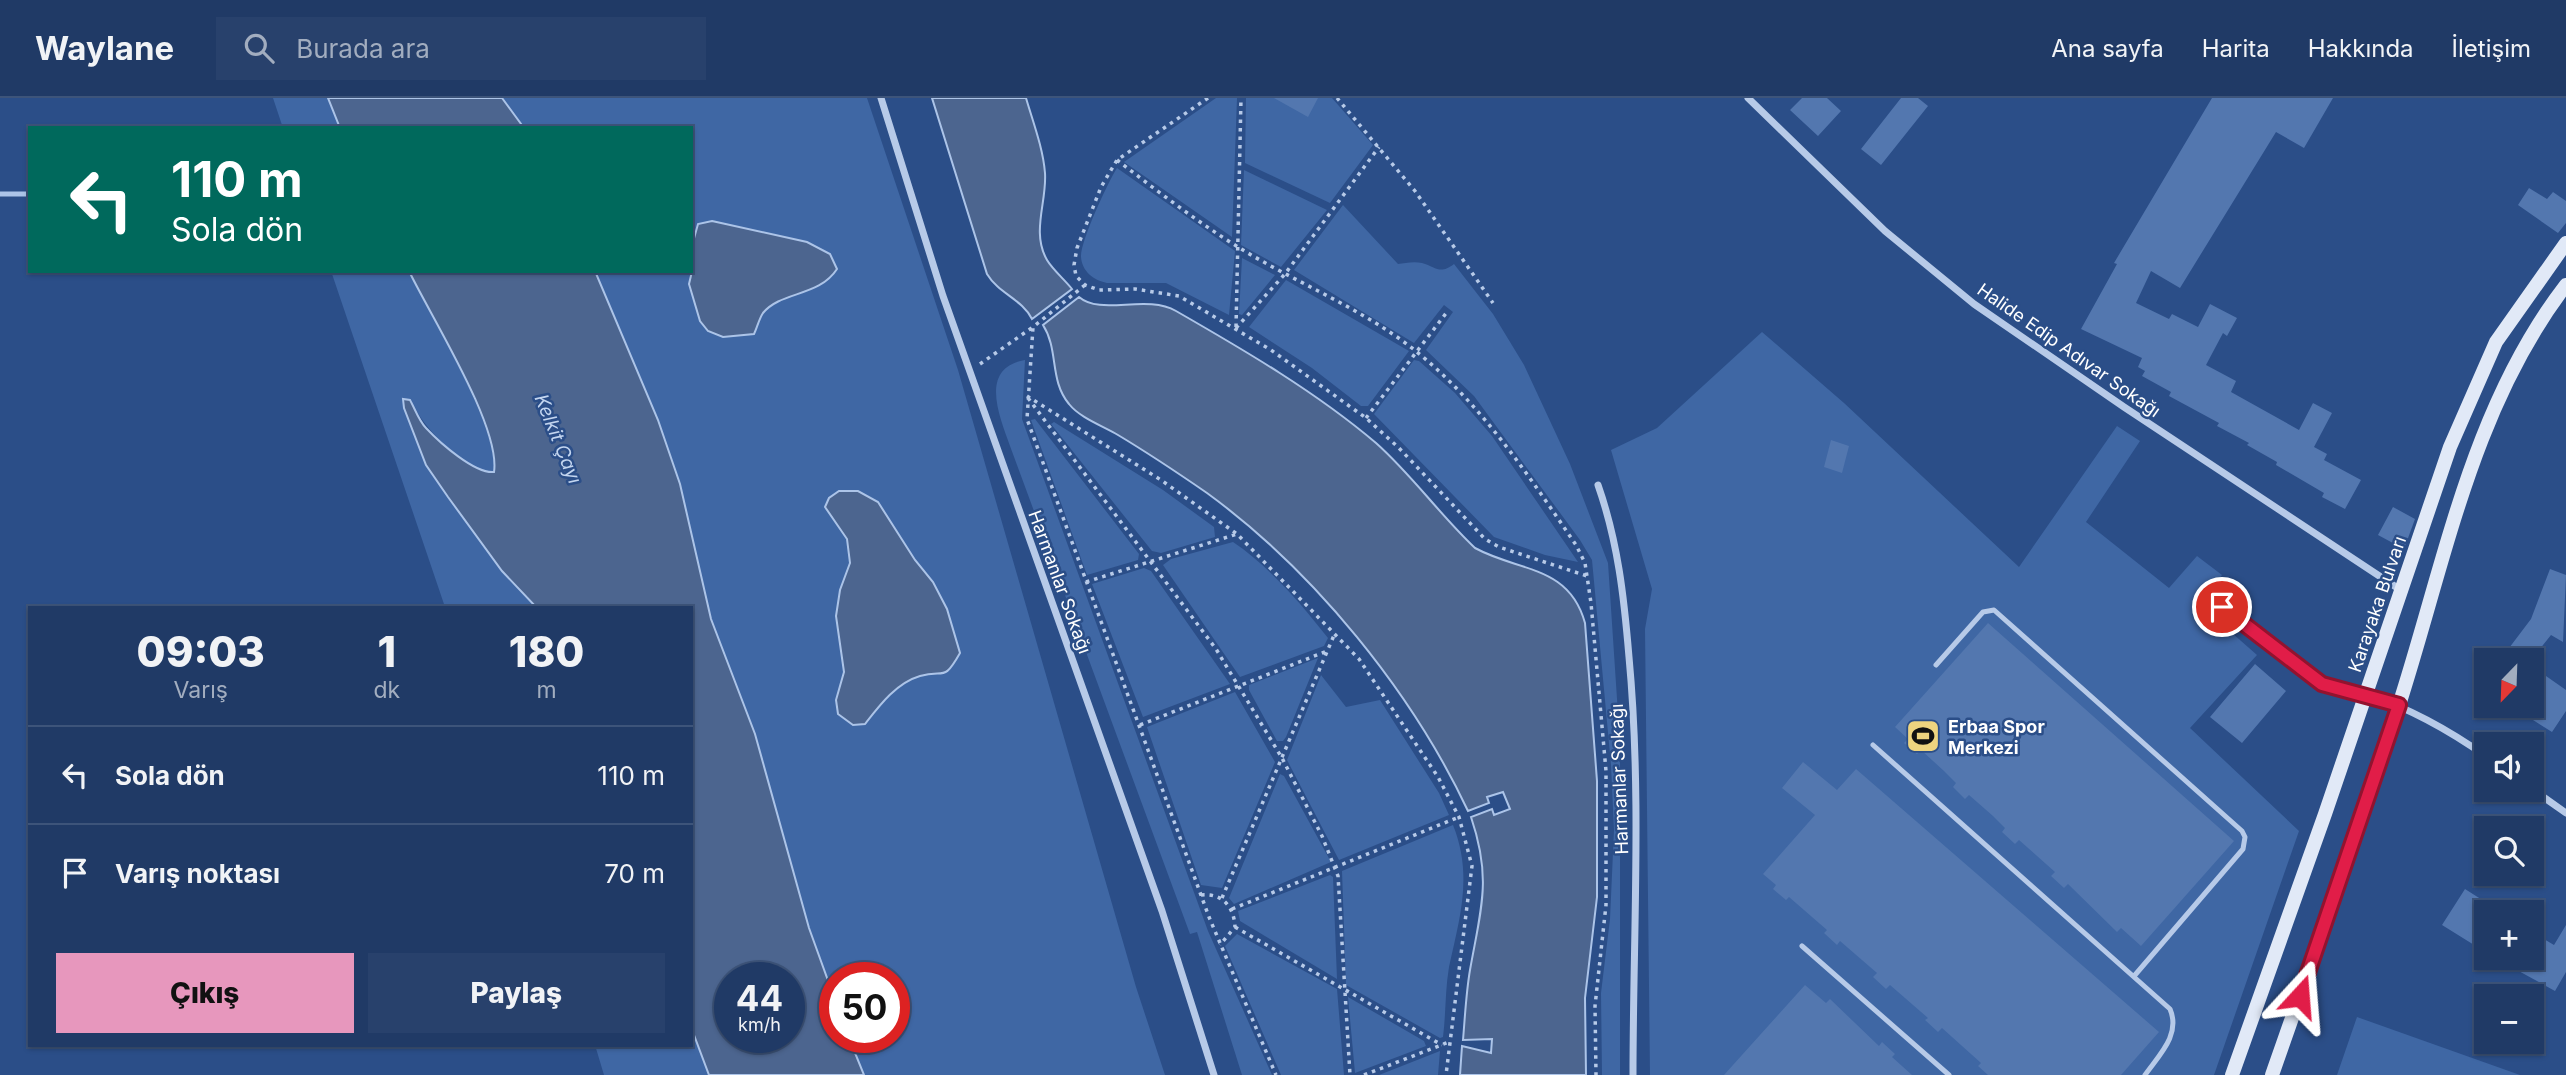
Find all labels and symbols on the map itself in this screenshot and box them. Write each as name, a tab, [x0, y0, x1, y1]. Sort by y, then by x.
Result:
street label: Halide Edip Adıvar Sokağı	[1973, 279, 2165, 421]
water label: Kelkit Çayı	[530, 391, 586, 487]
street label: Harmanlar Sokağı	[1024, 507, 1096, 657]
street label: Karayaka Bulvarı	[2344, 533, 2410, 675]
pin	[2192, 577, 2252, 637]
north arrow	[2474, 648, 2544, 718]
street label: Harmanlar Sokağı	[1606, 703, 1632, 855]
place label: Erbaa Spor Merkezi	[1948, 716, 2045, 758]
sports icon: Erbaa Spor Merkezi	[1904, 717, 1942, 755]
position arrow	[2263, 959, 2337, 1033]
speed limit sign: 50	[819, 962, 910, 1053]

